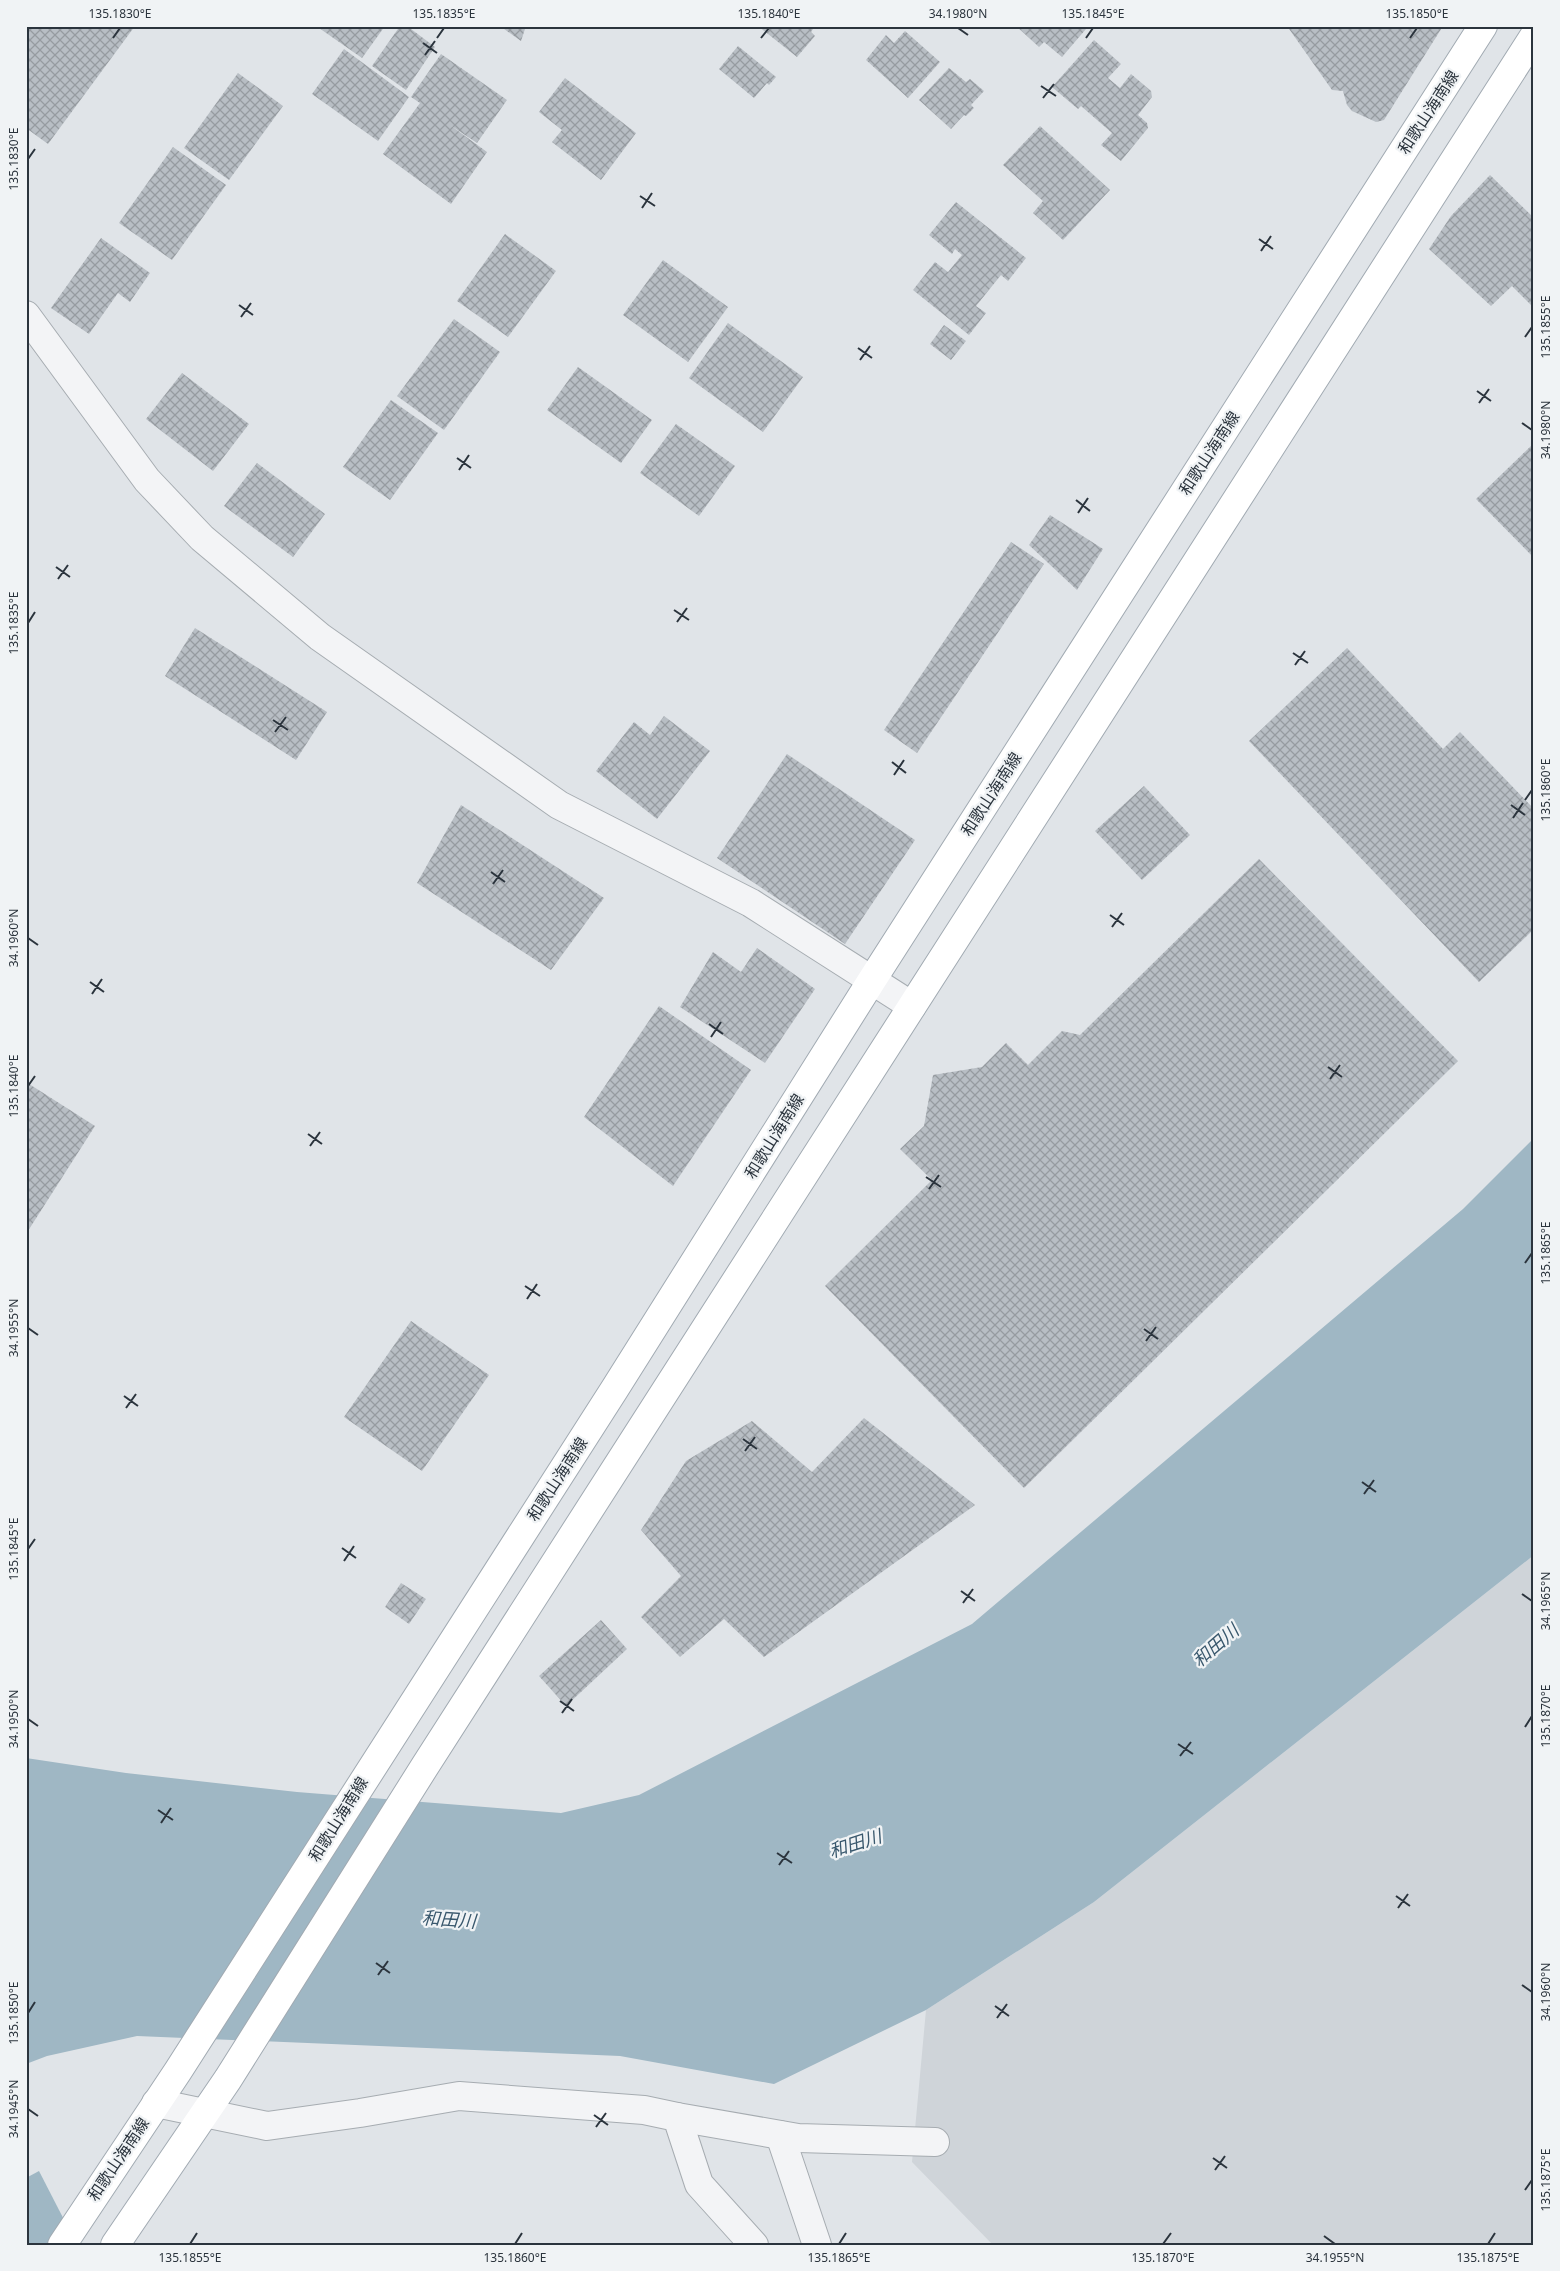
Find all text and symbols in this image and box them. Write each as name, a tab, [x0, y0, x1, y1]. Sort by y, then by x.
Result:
text: 135.1830°E	[88, 5, 152, 22]
text: 135.1835°E	[412, 5, 476, 22]
text: 135.1840°E	[737, 5, 801, 22]
text: 34.1980°N	[929, 5, 987, 22]
text: 135.1845°E	[1061, 5, 1125, 22]
text: 135.1850°E	[1385, 5, 1449, 22]
street label: 和歌山海南線	[1393, 66, 1463, 158]
text: 135.1830°E	[5, 127, 22, 191]
text: 135.1855°E	[1537, 295, 1554, 359]
text: 34.1980°N	[1537, 401, 1554, 459]
street label: 和歌山海南線	[1174, 407, 1244, 499]
text: 135.1835°E	[5, 591, 22, 655]
street label: 和歌山海南線	[956, 748, 1026, 840]
text: 135.1860°E	[1537, 758, 1554, 822]
text: 34.1960°N	[5, 909, 22, 967]
text: 135.1840°E	[5, 1054, 22, 1118]
street label: 和歌山海南線	[739, 1089, 809, 1183]
text: 135.1865°E	[1537, 1221, 1554, 1285]
text: 34.1955°N	[5, 1299, 22, 1357]
street label: 和歌山海南線	[522, 1433, 592, 1525]
text: 135.1845°E	[5, 1517, 22, 1581]
text: 34.1965°N	[1537, 1572, 1554, 1630]
water label: 和田川	[1187, 1617, 1245, 1672]
text: 135.1870°E	[1537, 1684, 1554, 1748]
text: 34.1950°N	[5, 1690, 22, 1748]
street label: 和歌山海南線	[303, 1772, 373, 1866]
water label: 和田川	[826, 1823, 886, 1863]
water label: 和田川	[421, 1905, 479, 1933]
text: 34.1960°N	[1537, 1963, 1554, 2021]
text: 135.1850°E	[5, 1981, 22, 2045]
text: 34.1945°N	[5, 2080, 22, 2138]
street label: 和歌山海南線	[82, 2113, 154, 2205]
text: 135.1875°E	[1537, 2148, 1554, 2212]
text: 135.1855°E	[158, 2249, 222, 2266]
text: 135.1860°E	[483, 2249, 547, 2266]
text: 135.1865°E	[807, 2249, 871, 2266]
text: 135.1870°E	[1131, 2249, 1195, 2266]
text: 34.1955°N	[1306, 2249, 1364, 2266]
text: 135.1875°E	[1456, 2249, 1520, 2266]

